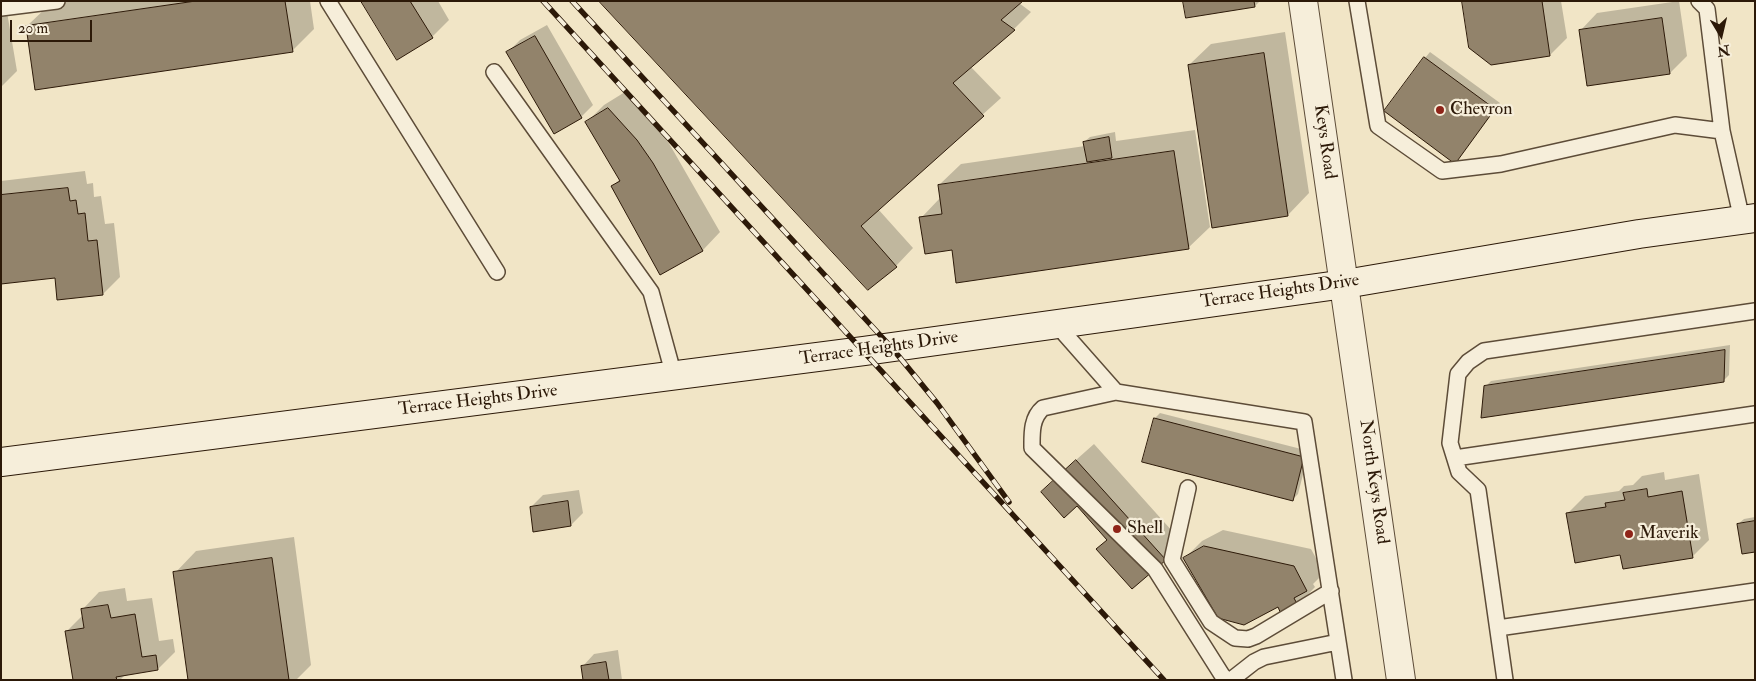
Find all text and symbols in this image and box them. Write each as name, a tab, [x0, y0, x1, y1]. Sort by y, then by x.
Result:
scale bar	[12, 10, 95, 42]
north arrow	[1696, 10, 1746, 60]
text: 20 m	[18, 19, 48, 38]
text: N	[1716, 41, 1731, 60]
place label: Chevron	[1450, 99, 1512, 121]
street label: Keys Road	[1308, 103, 1340, 181]
marker: Chevron	[1434, 104, 1446, 116]
street label: Terrace Heights Drive	[1199, 270, 1361, 314]
street label: Terrace Heights Drive	[798, 327, 960, 371]
street label: Terrace Heights Drive	[397, 381, 559, 421]
street label: North Keys Road	[1354, 418, 1392, 546]
place label: Shell	[1127, 518, 1163, 540]
marker: Shell	[1111, 523, 1123, 535]
place label: Maverik	[1639, 523, 1699, 545]
marker: Maverik	[1623, 528, 1635, 540]

